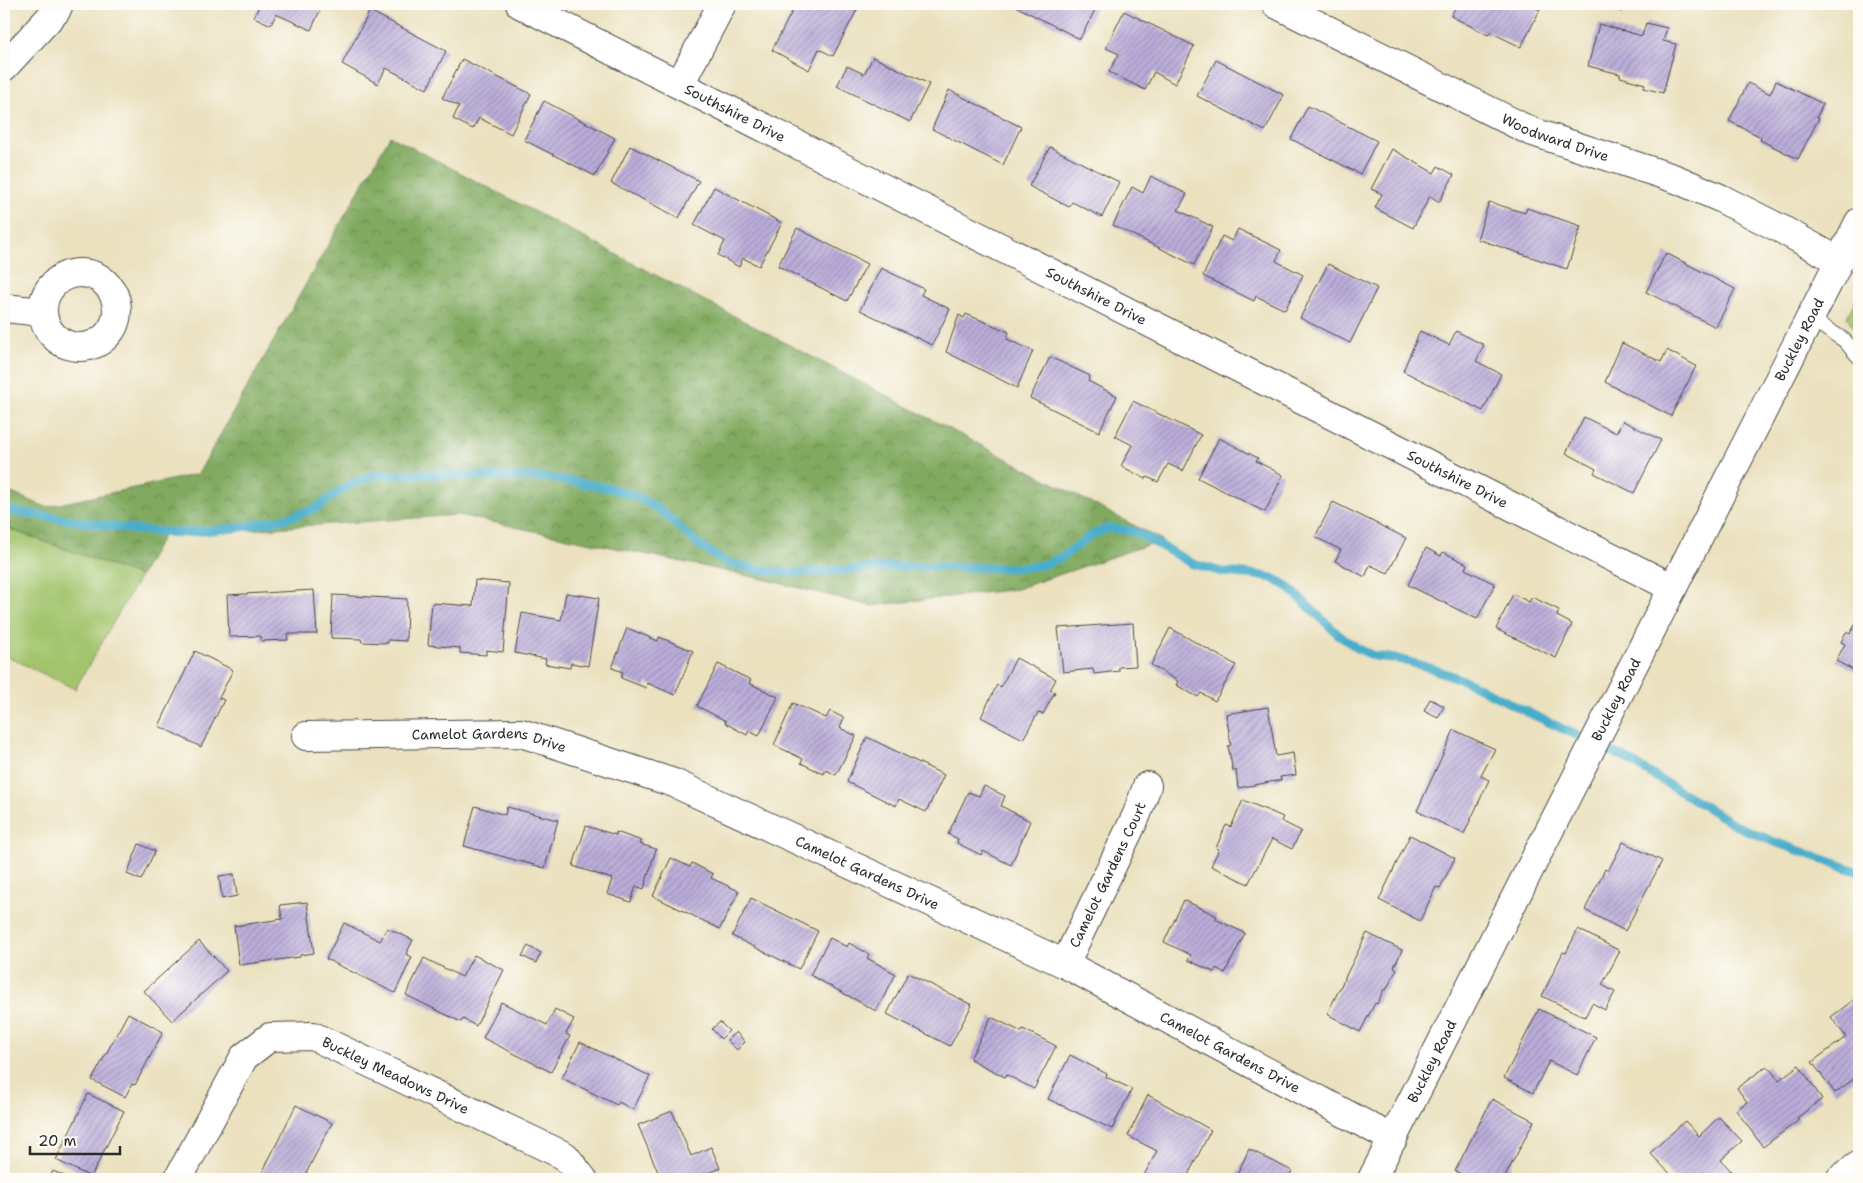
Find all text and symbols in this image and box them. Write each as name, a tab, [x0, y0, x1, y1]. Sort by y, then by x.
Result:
street label: Southshire Drive	[682, 80, 788, 146]
street label: Woodward Drive	[1499, 109, 1611, 165]
street label: Southshire Drive	[1043, 263, 1150, 329]
street label: Buckley Road	[1771, 295, 1828, 384]
street label: Southshire Drive	[1404, 446, 1511, 512]
street label: Buckley Road	[1587, 655, 1645, 744]
street label: Camelot Gardens Drive	[412, 724, 569, 756]
street label: Camelot Gardens Court	[1065, 799, 1150, 950]
street label: Camelot Gardens Drive	[792, 831, 942, 914]
street label: Camelot Gardens Drive	[1157, 1007, 1303, 1097]
street label: Buckley Road	[1403, 1017, 1461, 1106]
street label: Buckley Meadows Drive	[319, 1033, 472, 1118]
scale bar	[30, 1123, 120, 1155]
text: 20 m	[38, 1131, 77, 1151]

